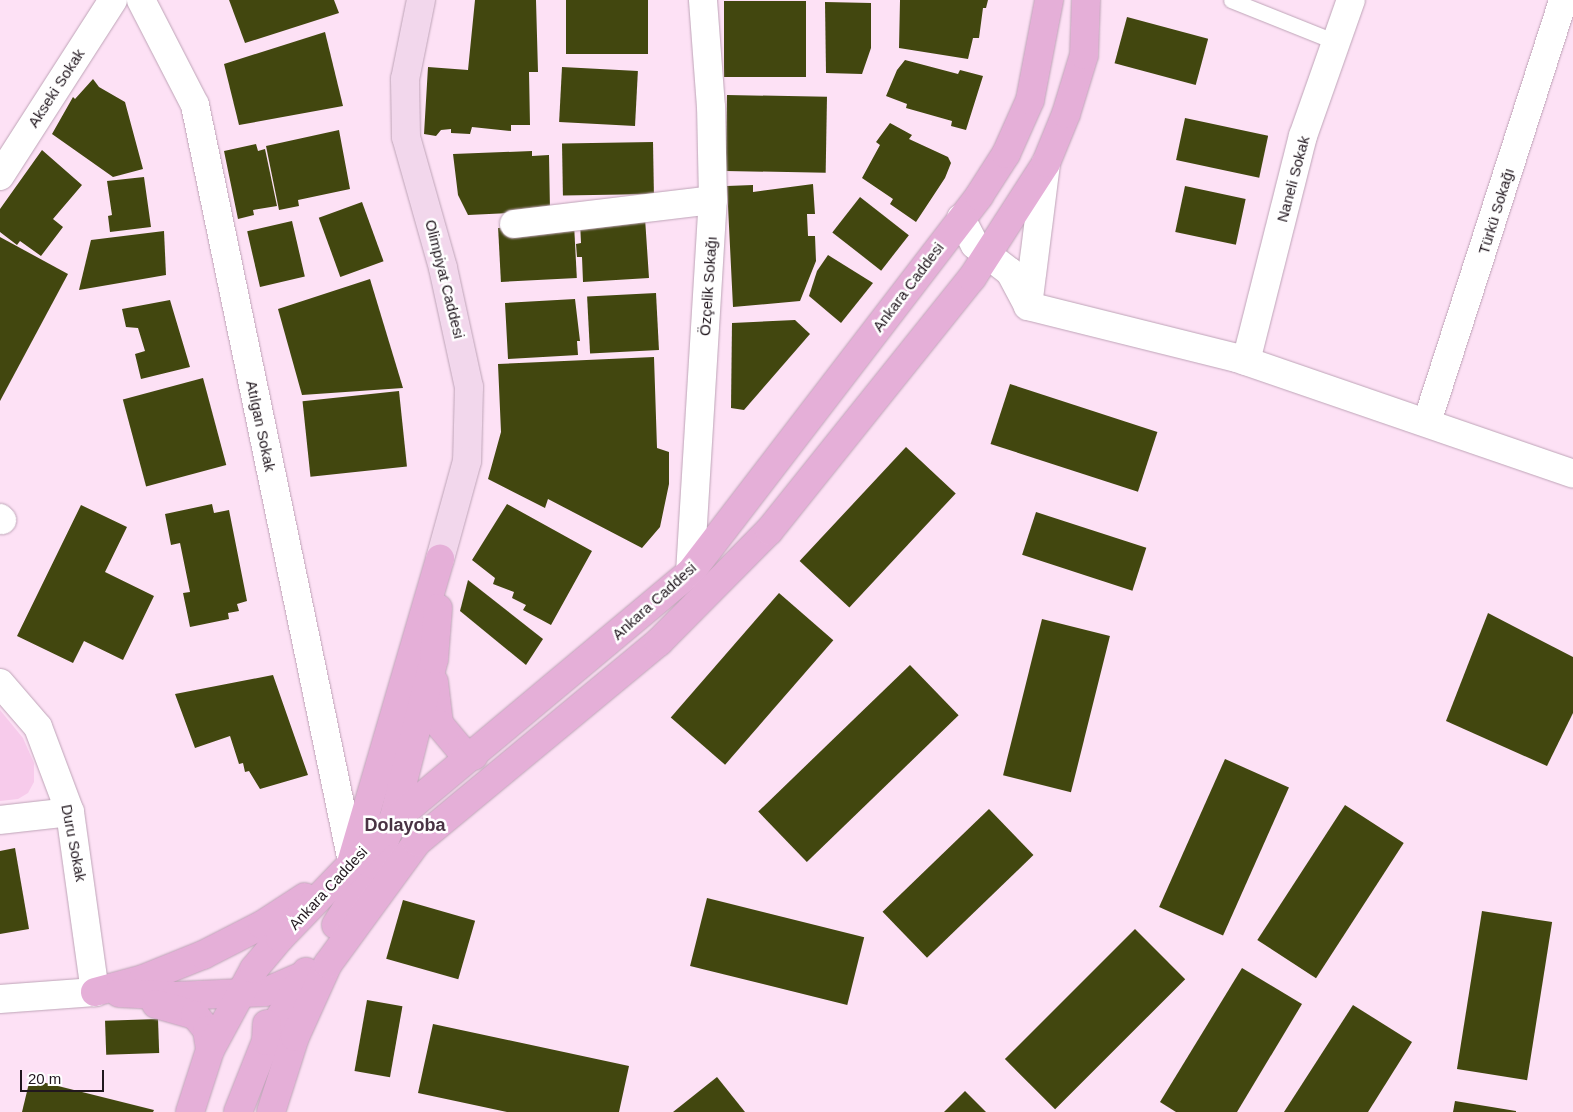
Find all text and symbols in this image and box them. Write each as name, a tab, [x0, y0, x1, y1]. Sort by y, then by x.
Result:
street label: Akseki Sokak	[24, 45, 88, 131]
street label: Naneli Sokak	[1273, 134, 1313, 224]
street label: Türkü Sokağı	[1474, 166, 1518, 256]
street label: Olimpiyat Caddesi	[422, 218, 468, 340]
street label: Özçelik Sokağı	[696, 235, 720, 337]
street label: Ankara Caddesi	[869, 239, 947, 335]
street label: Atılgan Sokak	[243, 379, 279, 473]
street label: Ankara Caddesi	[608, 559, 700, 643]
street label: Duru Sokak	[58, 803, 90, 883]
district label: Dolayoba	[364, 814, 446, 836]
street label: Ankara Caddesi	[285, 843, 371, 933]
scale bar	[22, 1060, 106, 1092]
text: 20 m	[28, 1070, 61, 1087]

